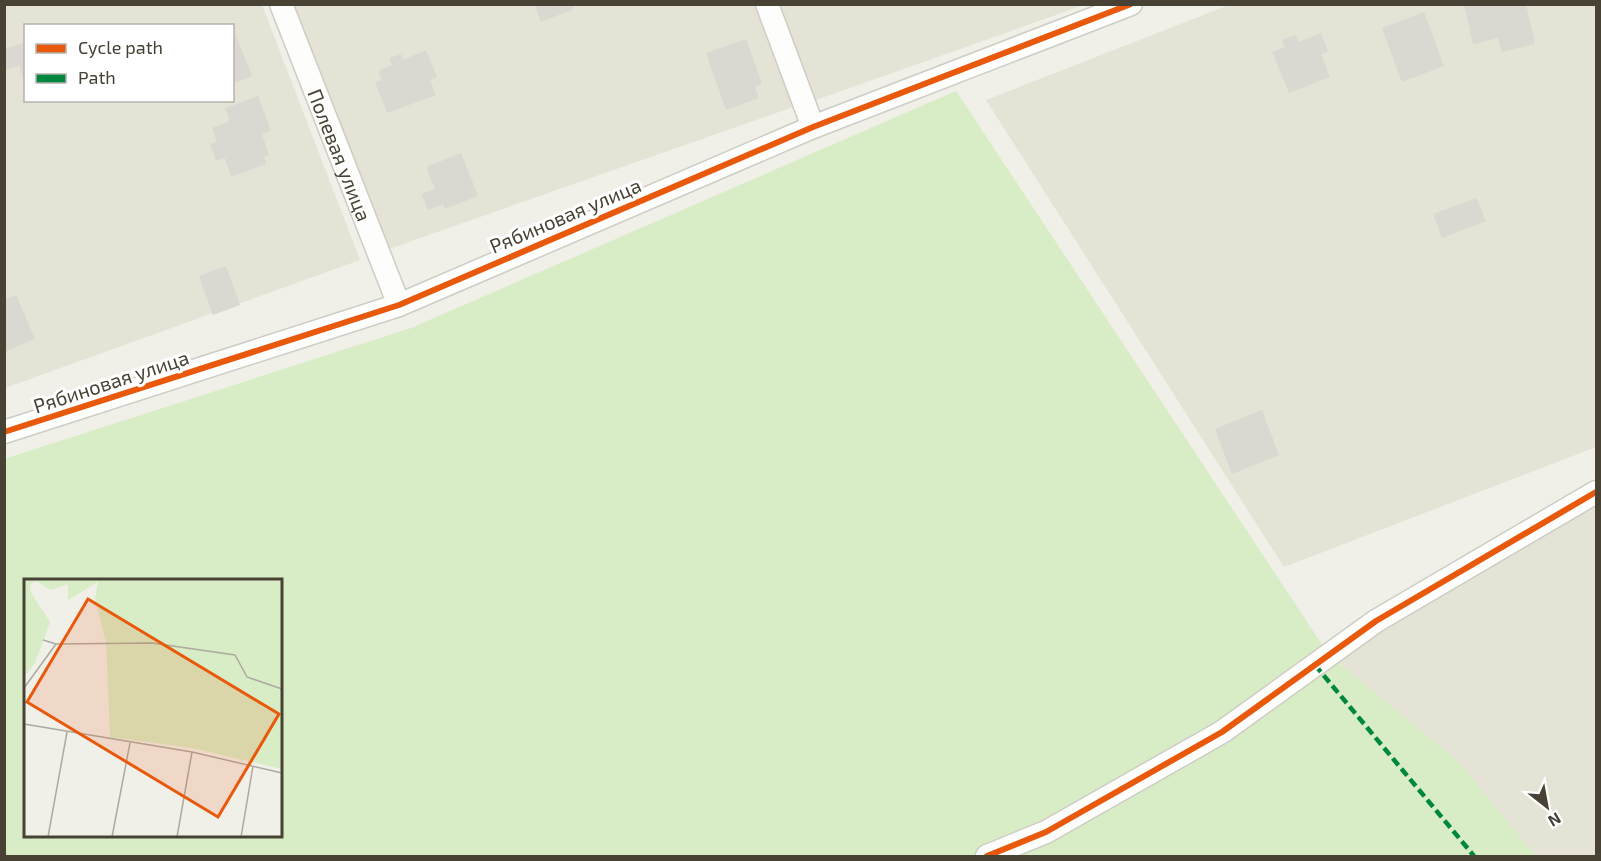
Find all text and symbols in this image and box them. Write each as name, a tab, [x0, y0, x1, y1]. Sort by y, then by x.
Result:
legend	[24, 24, 234, 102]
text: Cycle path	[78, 36, 163, 58]
text: Path	[78, 66, 116, 88]
street label: Полевая улица	[303, 85, 377, 224]
street label: Рябиновая улица	[486, 172, 645, 259]
street label: Рябиновая улица	[30, 345, 192, 418]
inset map	[24, 579, 282, 837]
north arrow	[1517, 777, 1577, 837]
text: N	[1545, 809, 1565, 831]

